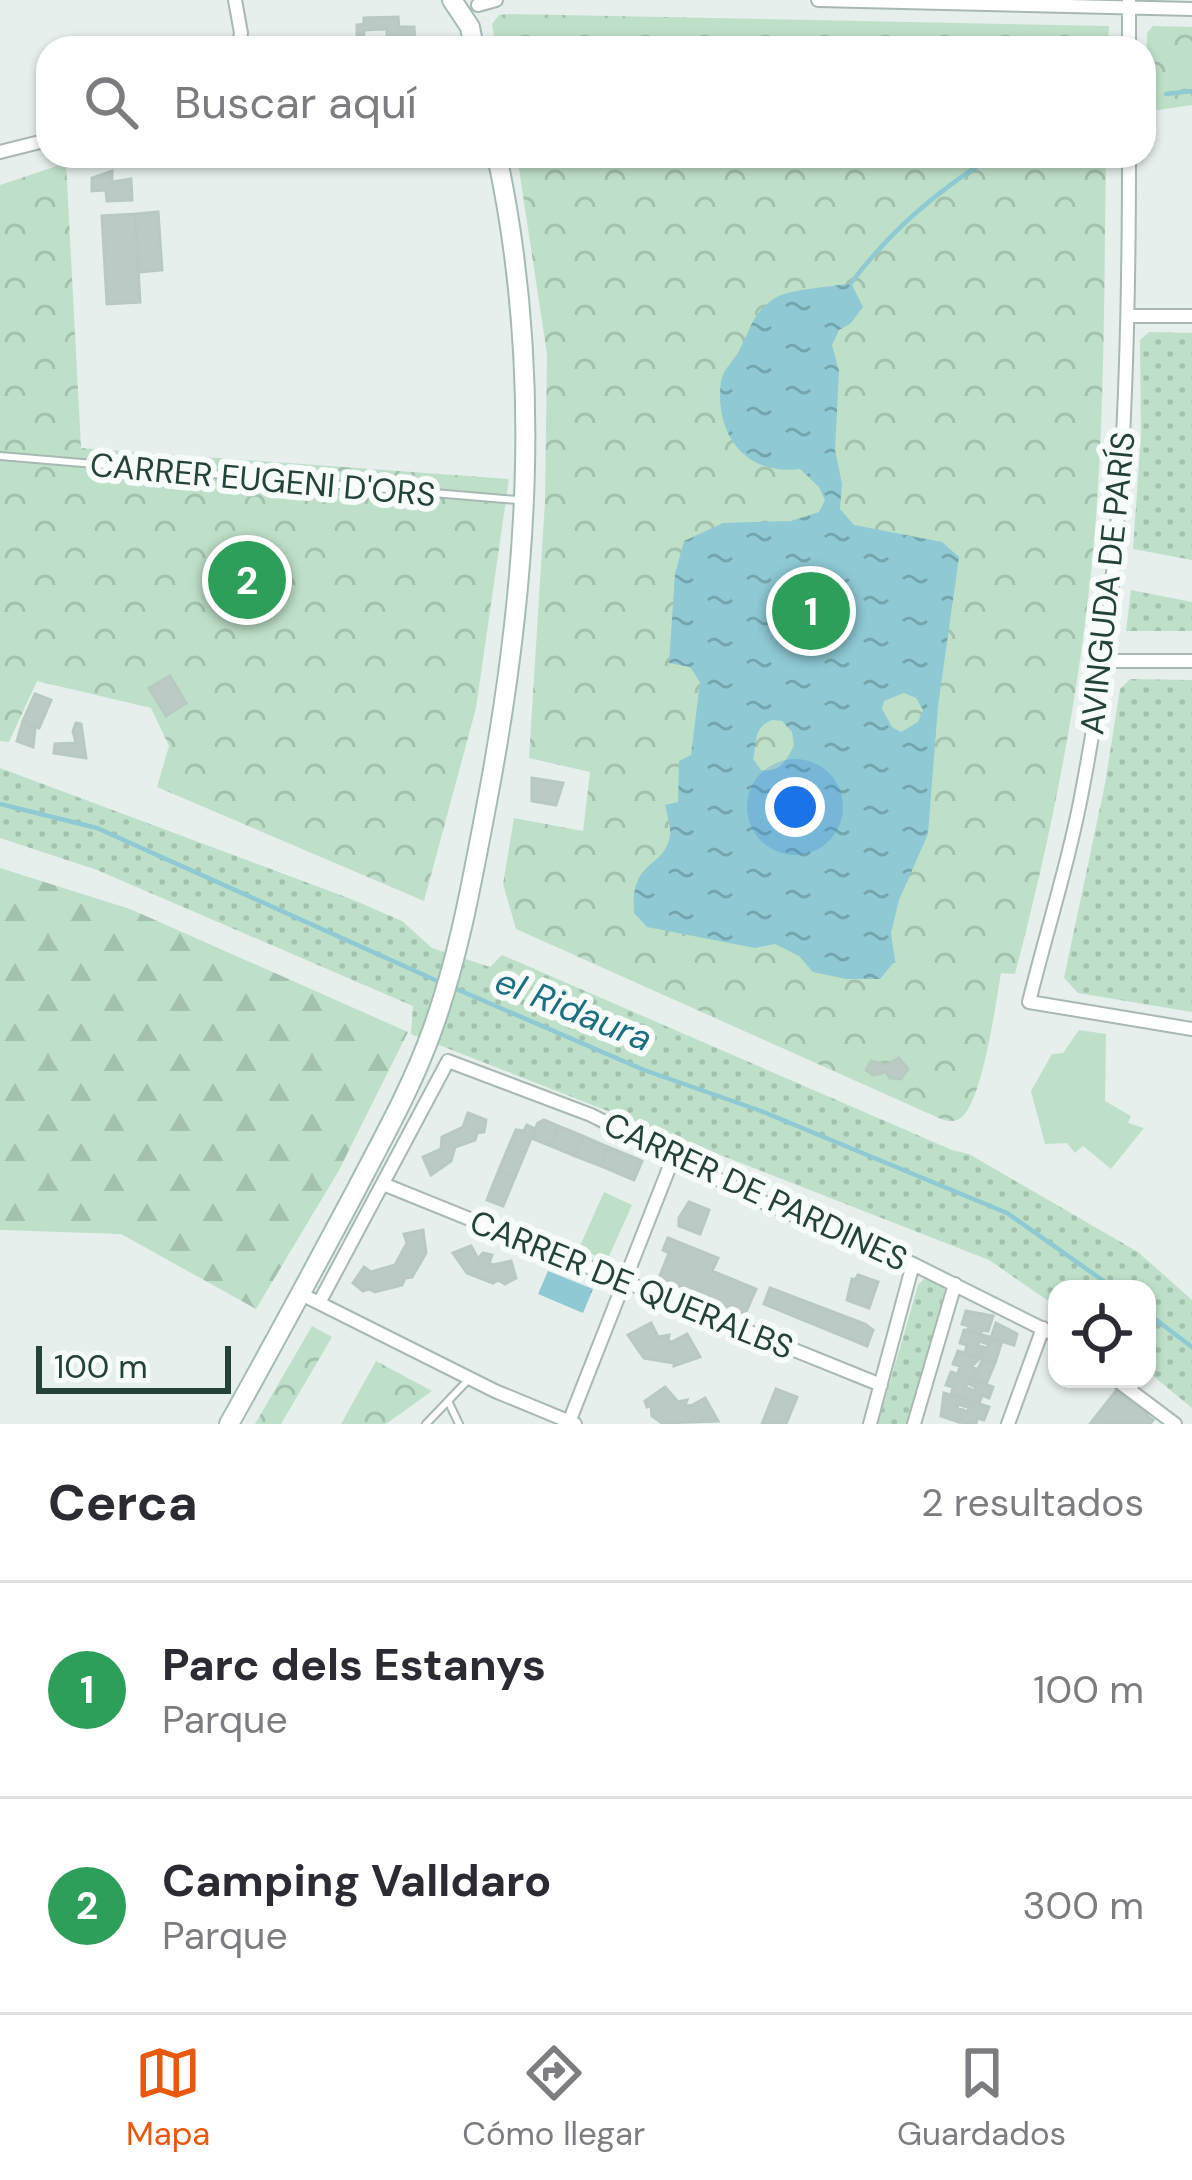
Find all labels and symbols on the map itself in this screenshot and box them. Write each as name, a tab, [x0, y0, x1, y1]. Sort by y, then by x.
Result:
street label: AVINGUDA DE PARÍS	[1070, 429, 1145, 737]
street label: CARRER EUGENI D'ORS	[88, 443, 438, 516]
pin: 2	[208, 535, 286, 625]
pin: 1	[772, 566, 850, 656]
your location	[765, 777, 825, 837]
water label: el Ridaura	[489, 957, 659, 1062]
street label: CARRER DE PARDINES	[597, 1102, 914, 1281]
street label: CARRER DE QUERALBS	[464, 1200, 800, 1369]
scale bar	[36, 1340, 231, 1393]

